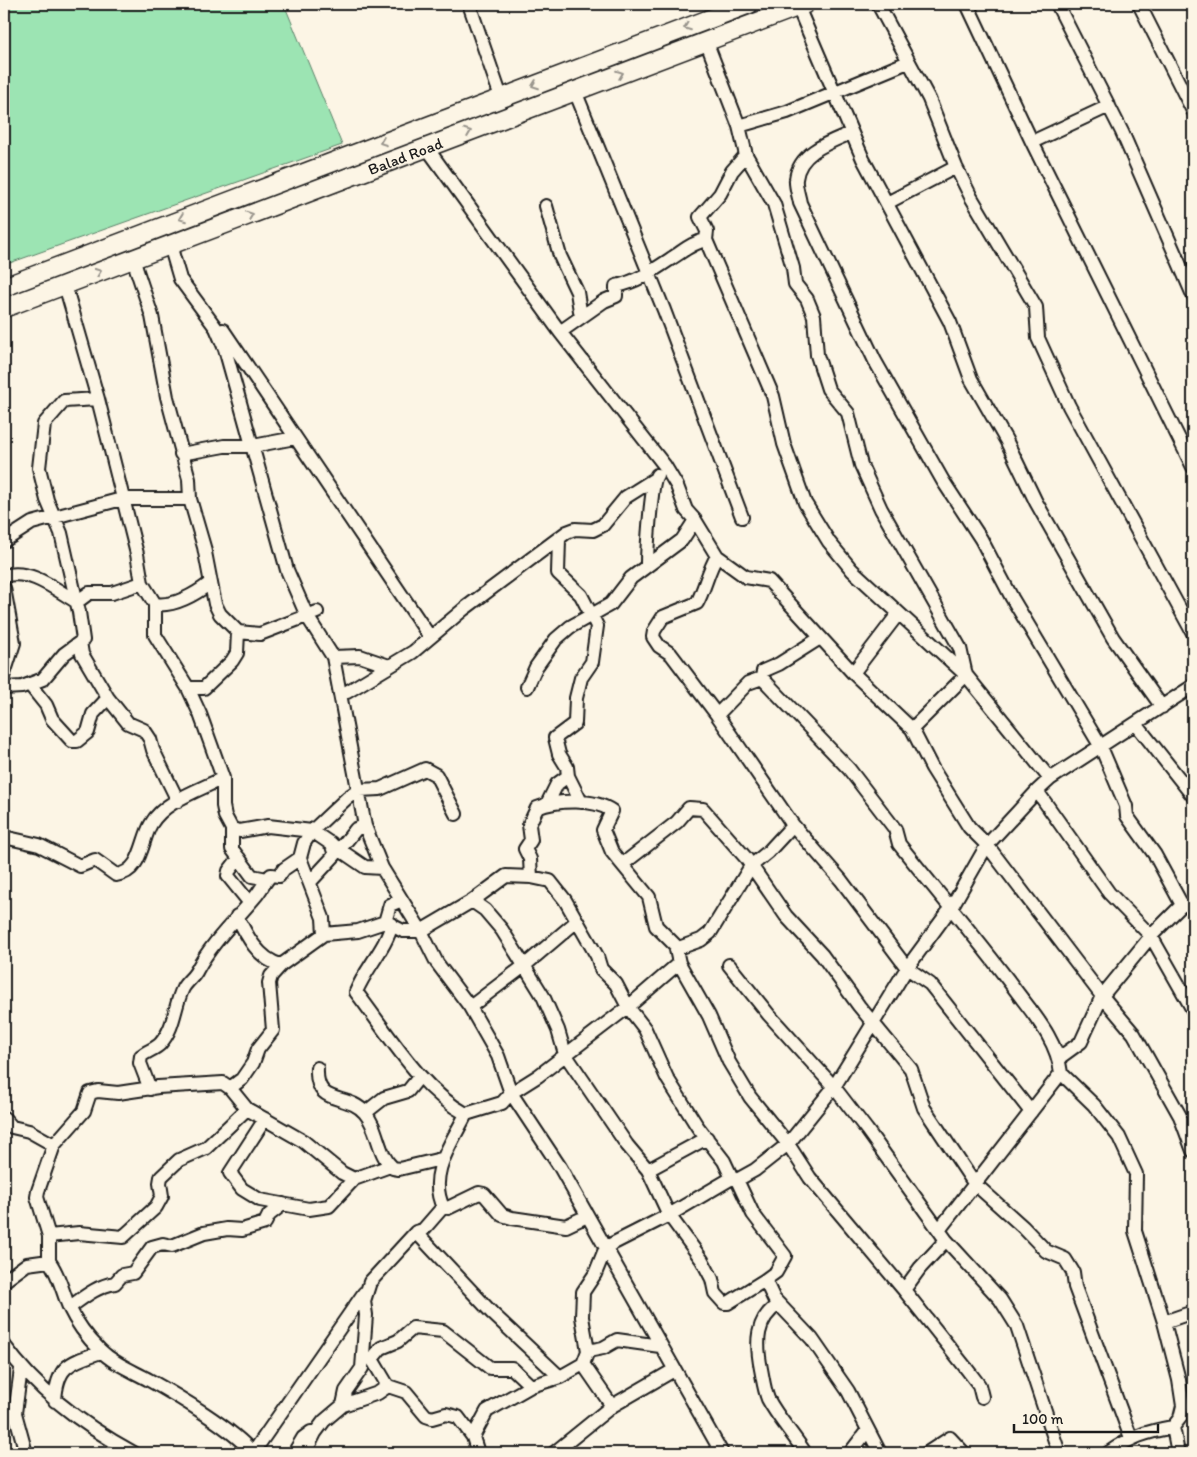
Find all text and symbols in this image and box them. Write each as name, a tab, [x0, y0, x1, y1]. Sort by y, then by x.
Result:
one-way arrow	[683, 21, 692, 31]
one-way arrow	[615, 70, 623, 80]
one-way arrow	[531, 78, 540, 89]
one-way arrow	[463, 128, 471, 138]
street label: Balad Road	[365, 133, 446, 179]
one-way arrow	[379, 136, 388, 146]
one-way arrow	[245, 211, 254, 221]
one-way arrow	[178, 212, 187, 222]
one-way arrow	[94, 268, 102, 278]
scale bar	[1014, 1402, 1158, 1434]
text: 100 m	[1022, 1410, 1064, 1428]

